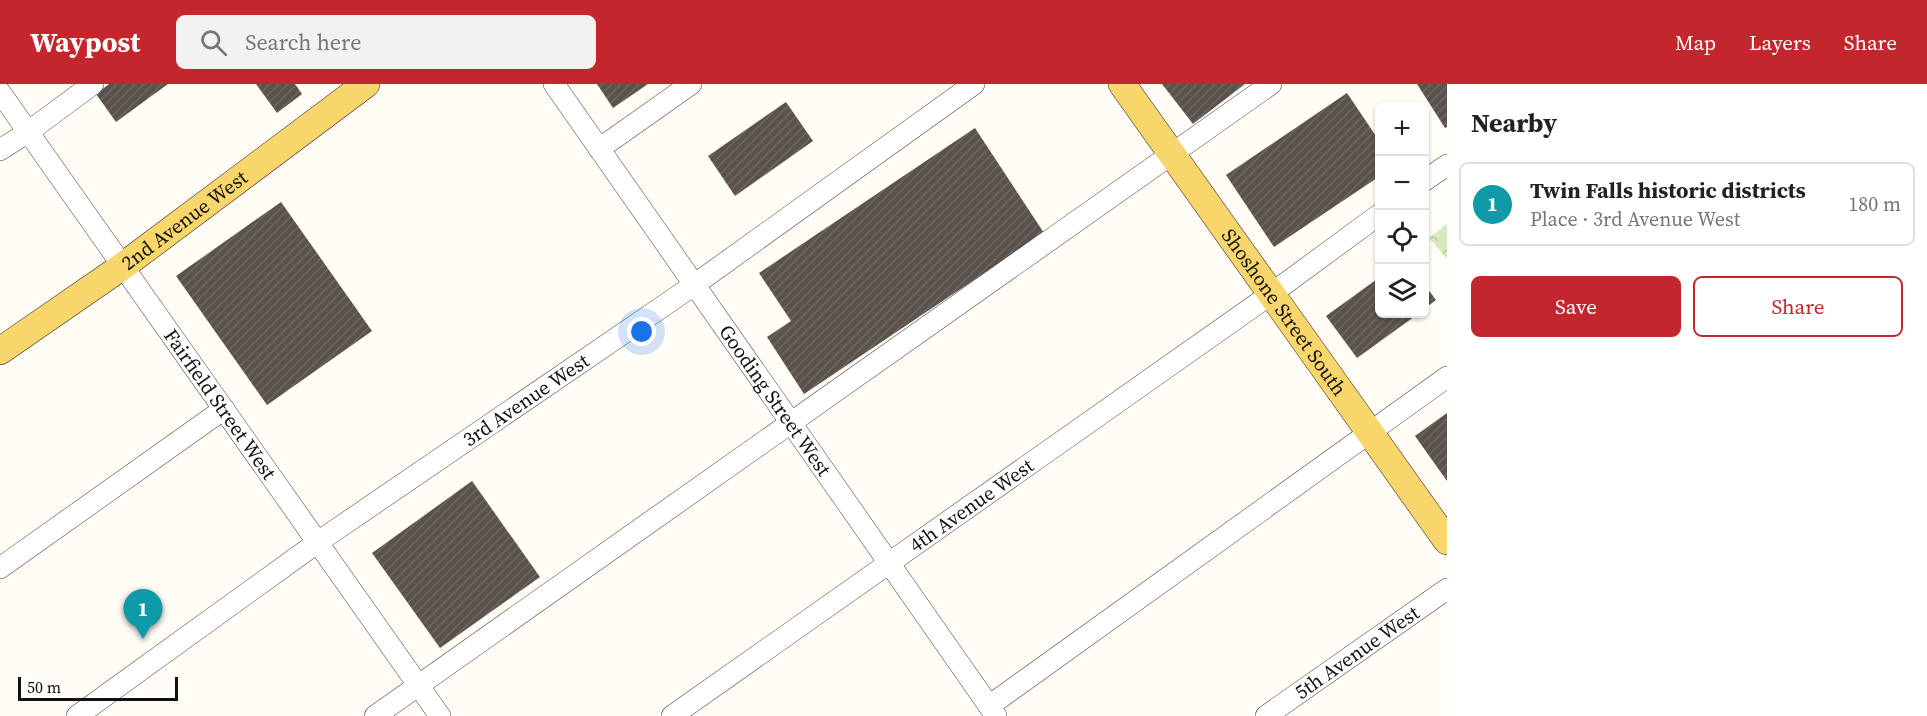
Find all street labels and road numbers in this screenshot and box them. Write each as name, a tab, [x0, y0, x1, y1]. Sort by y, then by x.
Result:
street label: 2nd Avenue West	[115, 163, 253, 277]
street label: Shoshone Street South	[1215, 223, 1353, 401]
street label: Gooding Street West	[712, 319, 838, 482]
street label: Fairfield Street West	[157, 323, 283, 486]
street label: 3rd Avenue West	[457, 347, 595, 453]
street label: 4th Avenue West	[903, 451, 1039, 559]
street label: 5th Avenue West	[1289, 599, 1425, 706]

